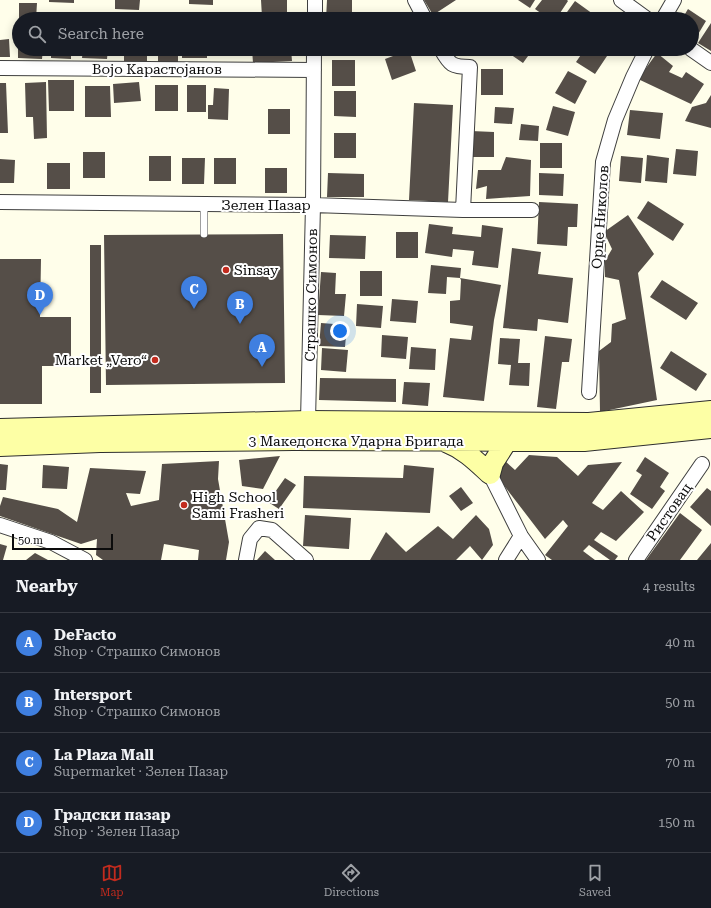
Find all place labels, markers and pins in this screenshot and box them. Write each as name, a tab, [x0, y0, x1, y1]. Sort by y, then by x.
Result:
place label: Sinsay	[234, 262, 279, 278]
marker: Sinsay	[221, 265, 231, 275]
pin: C	[181, 276, 207, 309]
pin: D	[27, 282, 53, 315]
pin: B	[227, 291, 253, 324]
pin: A	[249, 334, 275, 367]
place label: Market „Vero“	[55, 352, 147, 368]
marker: Market „Vero“	[150, 355, 160, 365]
place label: High School Sami Frasheri	[192, 489, 285, 521]
marker: High School Sami Frasheri	[179, 500, 189, 510]

